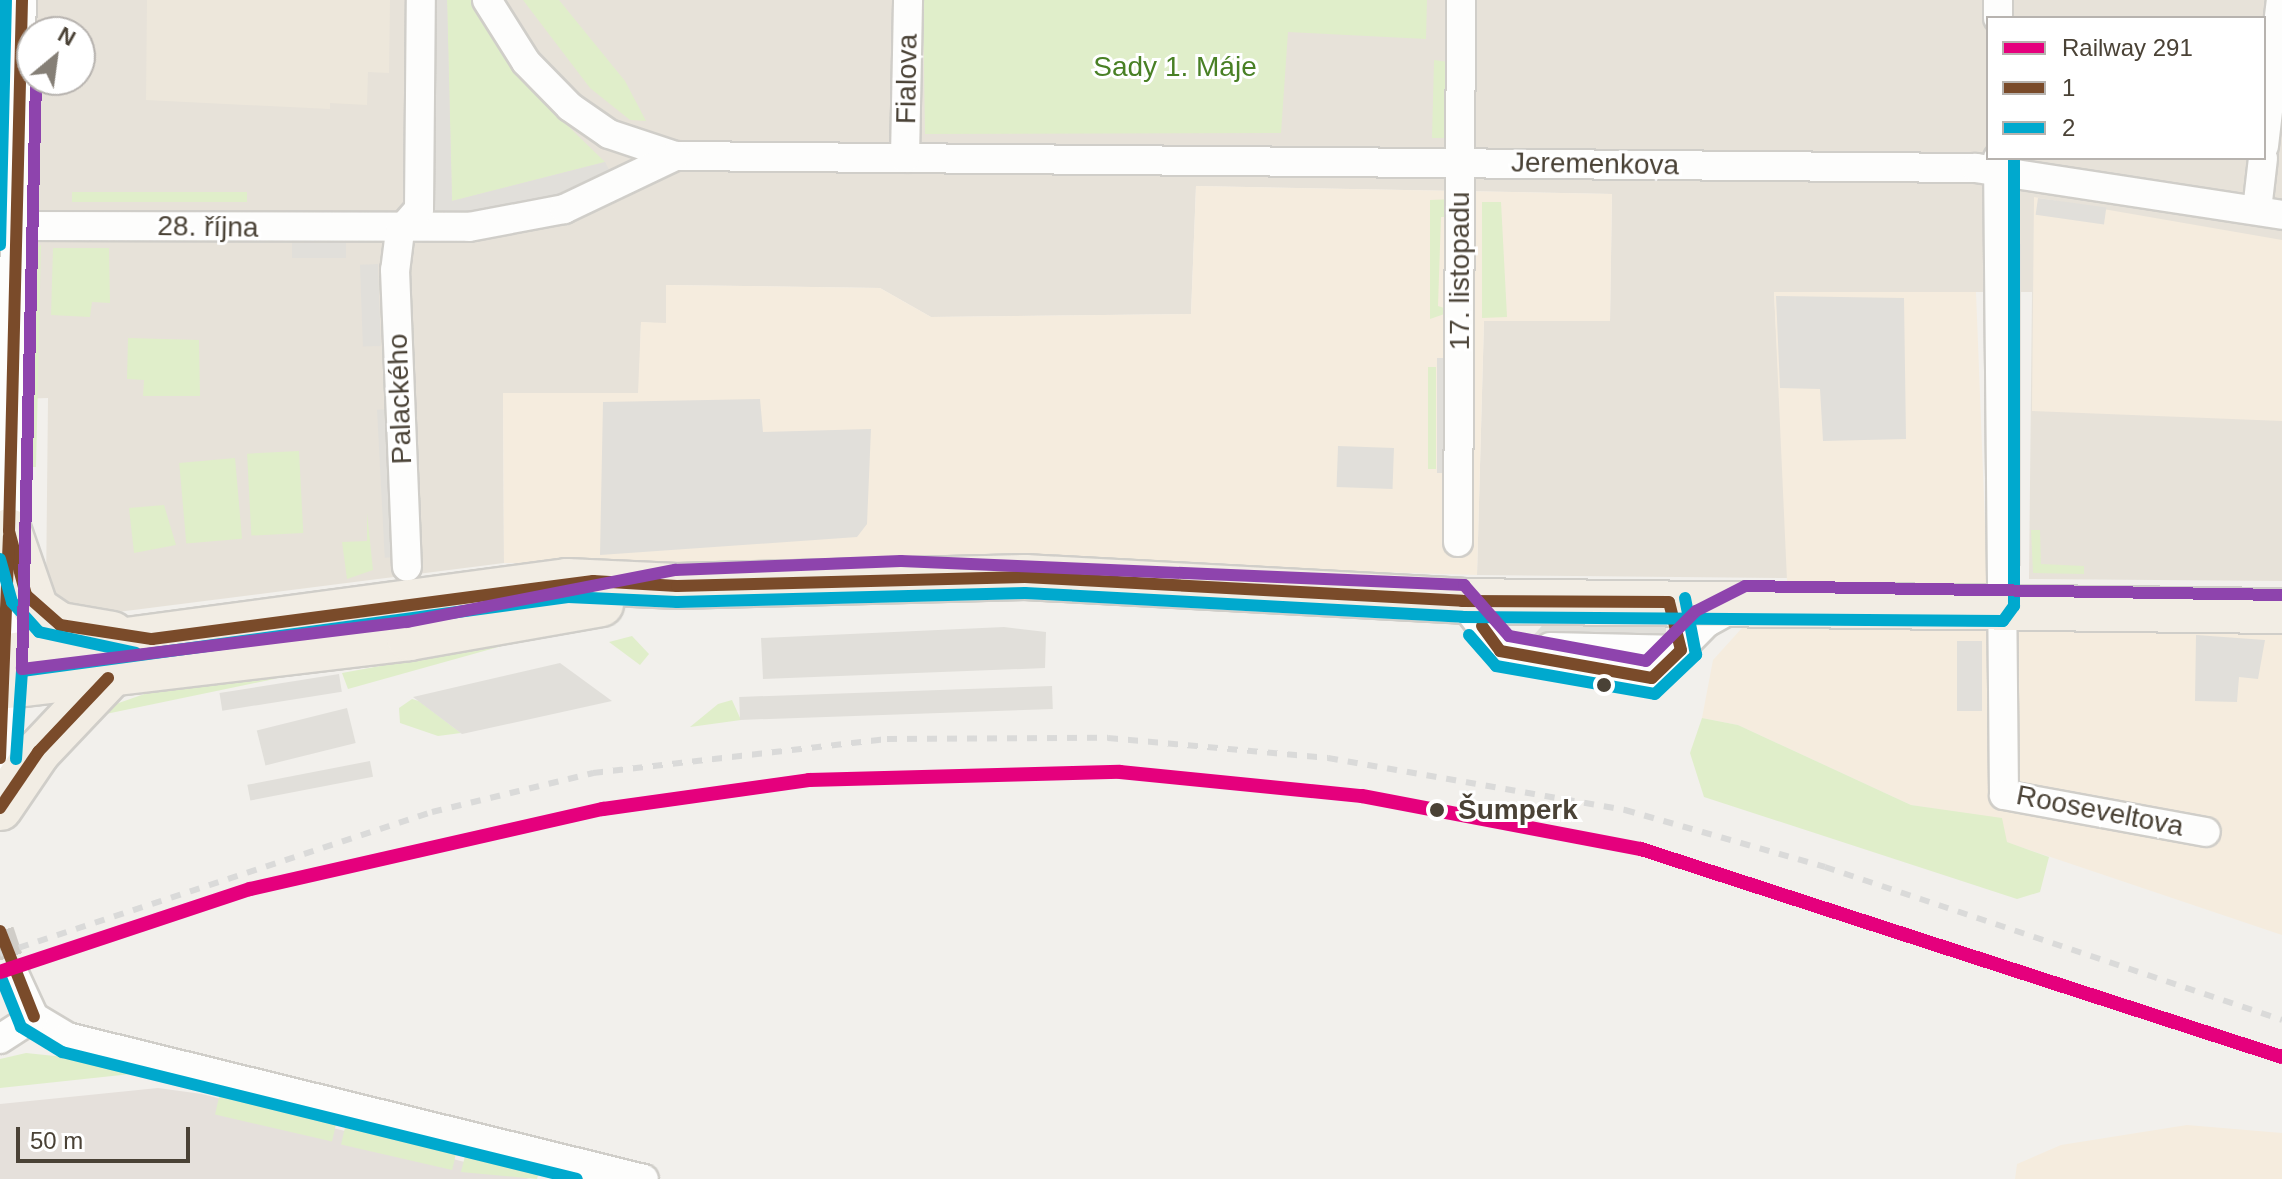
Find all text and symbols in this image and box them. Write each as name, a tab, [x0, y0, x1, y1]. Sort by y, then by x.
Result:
north arrow	[16, 16, 96, 96]
legend	[1986, 16, 2266, 160]
text: N	[54, 22, 80, 51]
street label: Fialova	[889, 34, 925, 124]
text: Railway 291	[2062, 34, 2193, 61]
park label: Sady 1. Máje	[1093, 50, 1257, 84]
text: 1	[2062, 74, 2075, 101]
text: 2	[2062, 114, 2075, 141]
street label: Jeremenkova	[1511, 146, 1679, 182]
street label: 17. listopadu	[1443, 192, 1477, 350]
street label: 28. října	[157, 209, 259, 245]
street label: Palackého	[381, 333, 419, 465]
unlabelled marker	[1596, 677, 1612, 693]
street label: Rooseveltova	[2014, 778, 2186, 844]
place label: Šumperk	[1458, 793, 1578, 827]
marker: Šumperk	[1423, 796, 1451, 824]
scale bar	[20, 1111, 194, 1161]
text: 50 m	[30, 1127, 83, 1154]

